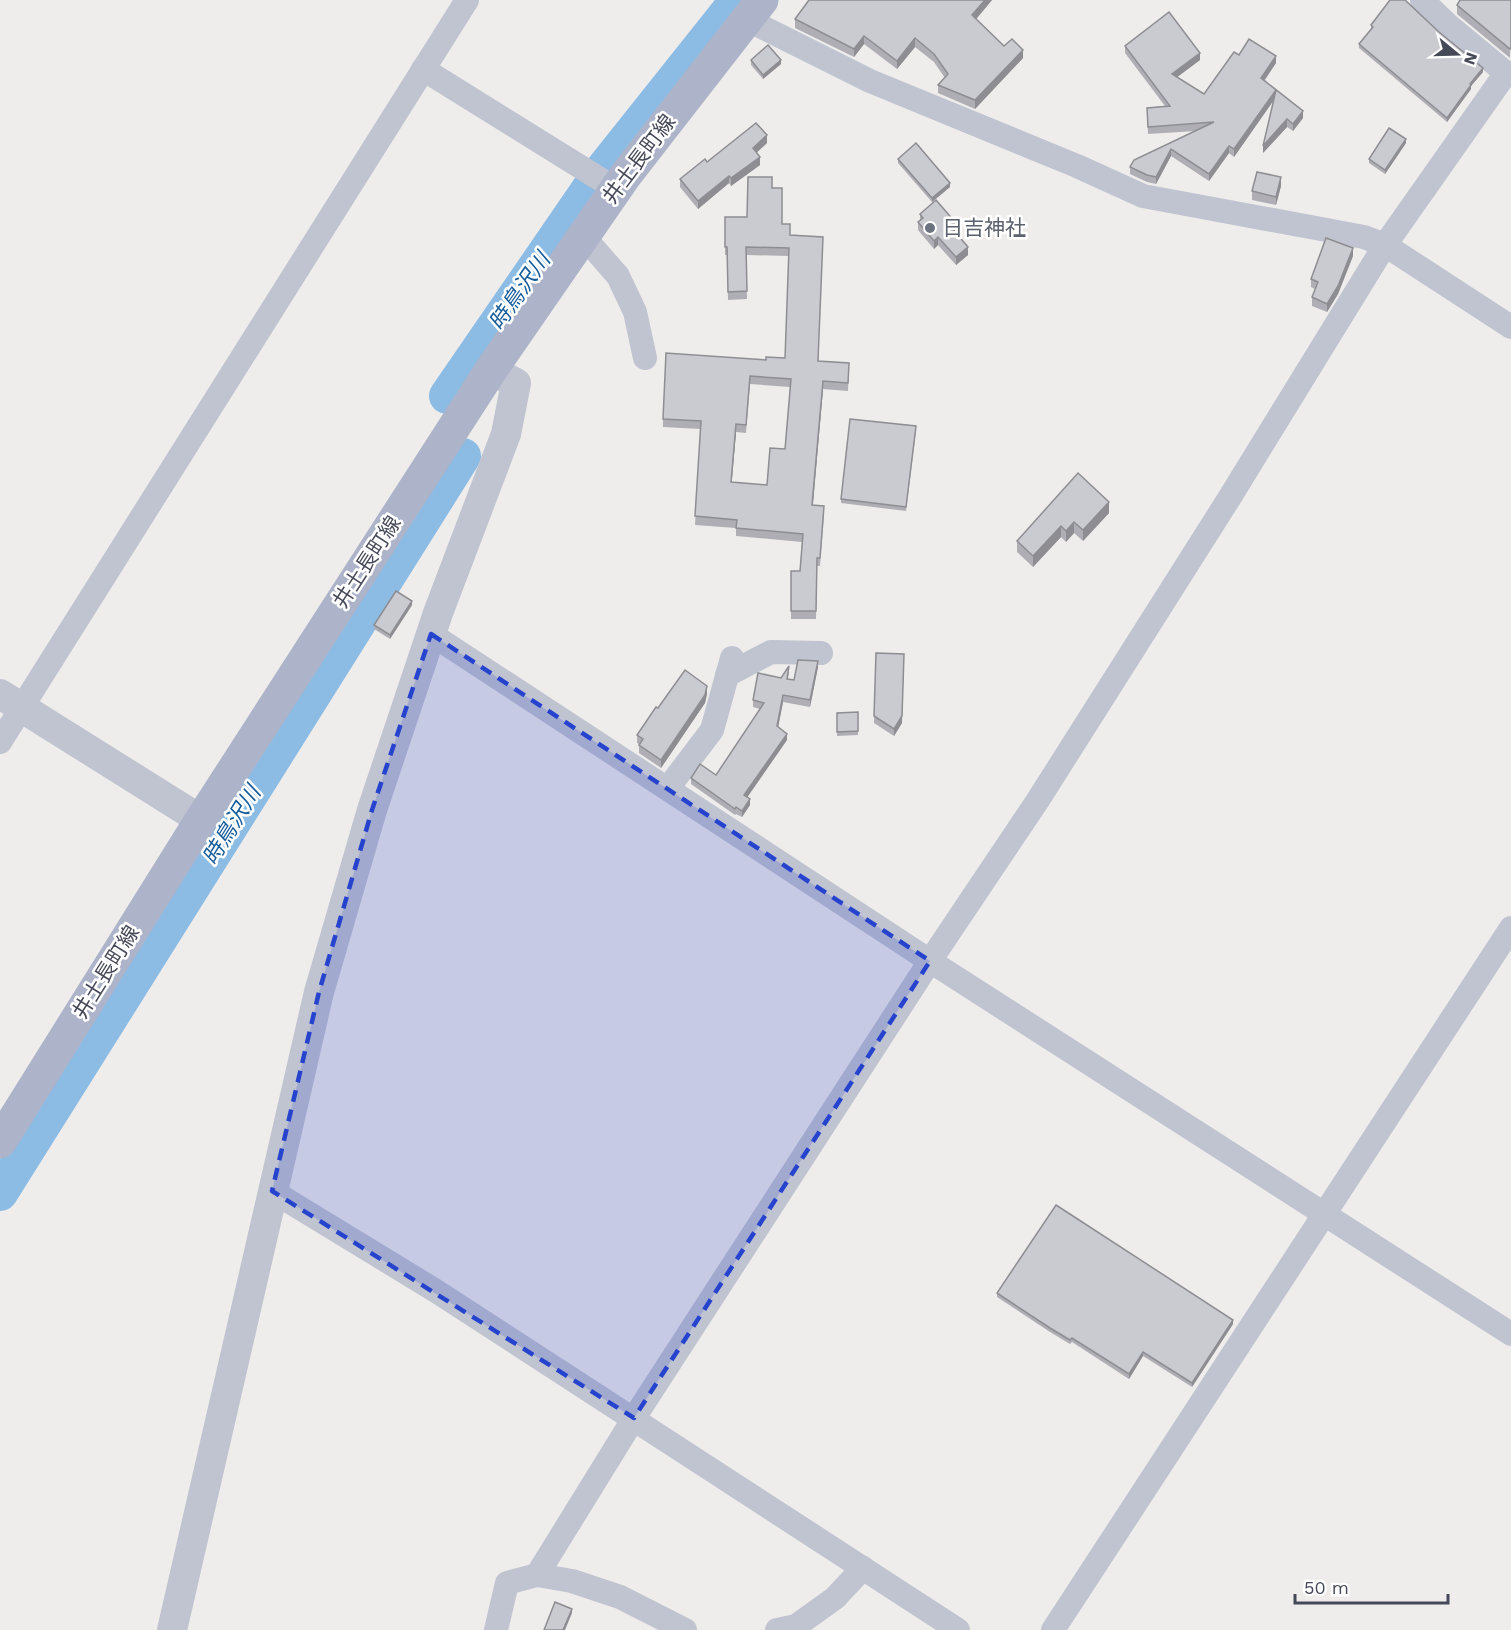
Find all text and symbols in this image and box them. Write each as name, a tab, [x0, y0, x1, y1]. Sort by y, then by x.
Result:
north arrow	[1427, 24, 1487, 84]
text: N	[1460, 50, 1482, 67]
street label: 井土長町線	[597, 109, 680, 208]
place label: 日吉神社	[942, 215, 1026, 240]
marker: 日吉神社	[923, 221, 937, 235]
water label: 時鳥沢川	[484, 246, 556, 335]
street label: 井土長町線	[328, 511, 406, 613]
water label: 時鳥沢川	[198, 780, 266, 869]
street label: 井土長町線	[67, 921, 144, 1023]
scale bar	[1295, 1567, 1448, 1605]
text: 50 m	[1304, 1577, 1349, 1598]

